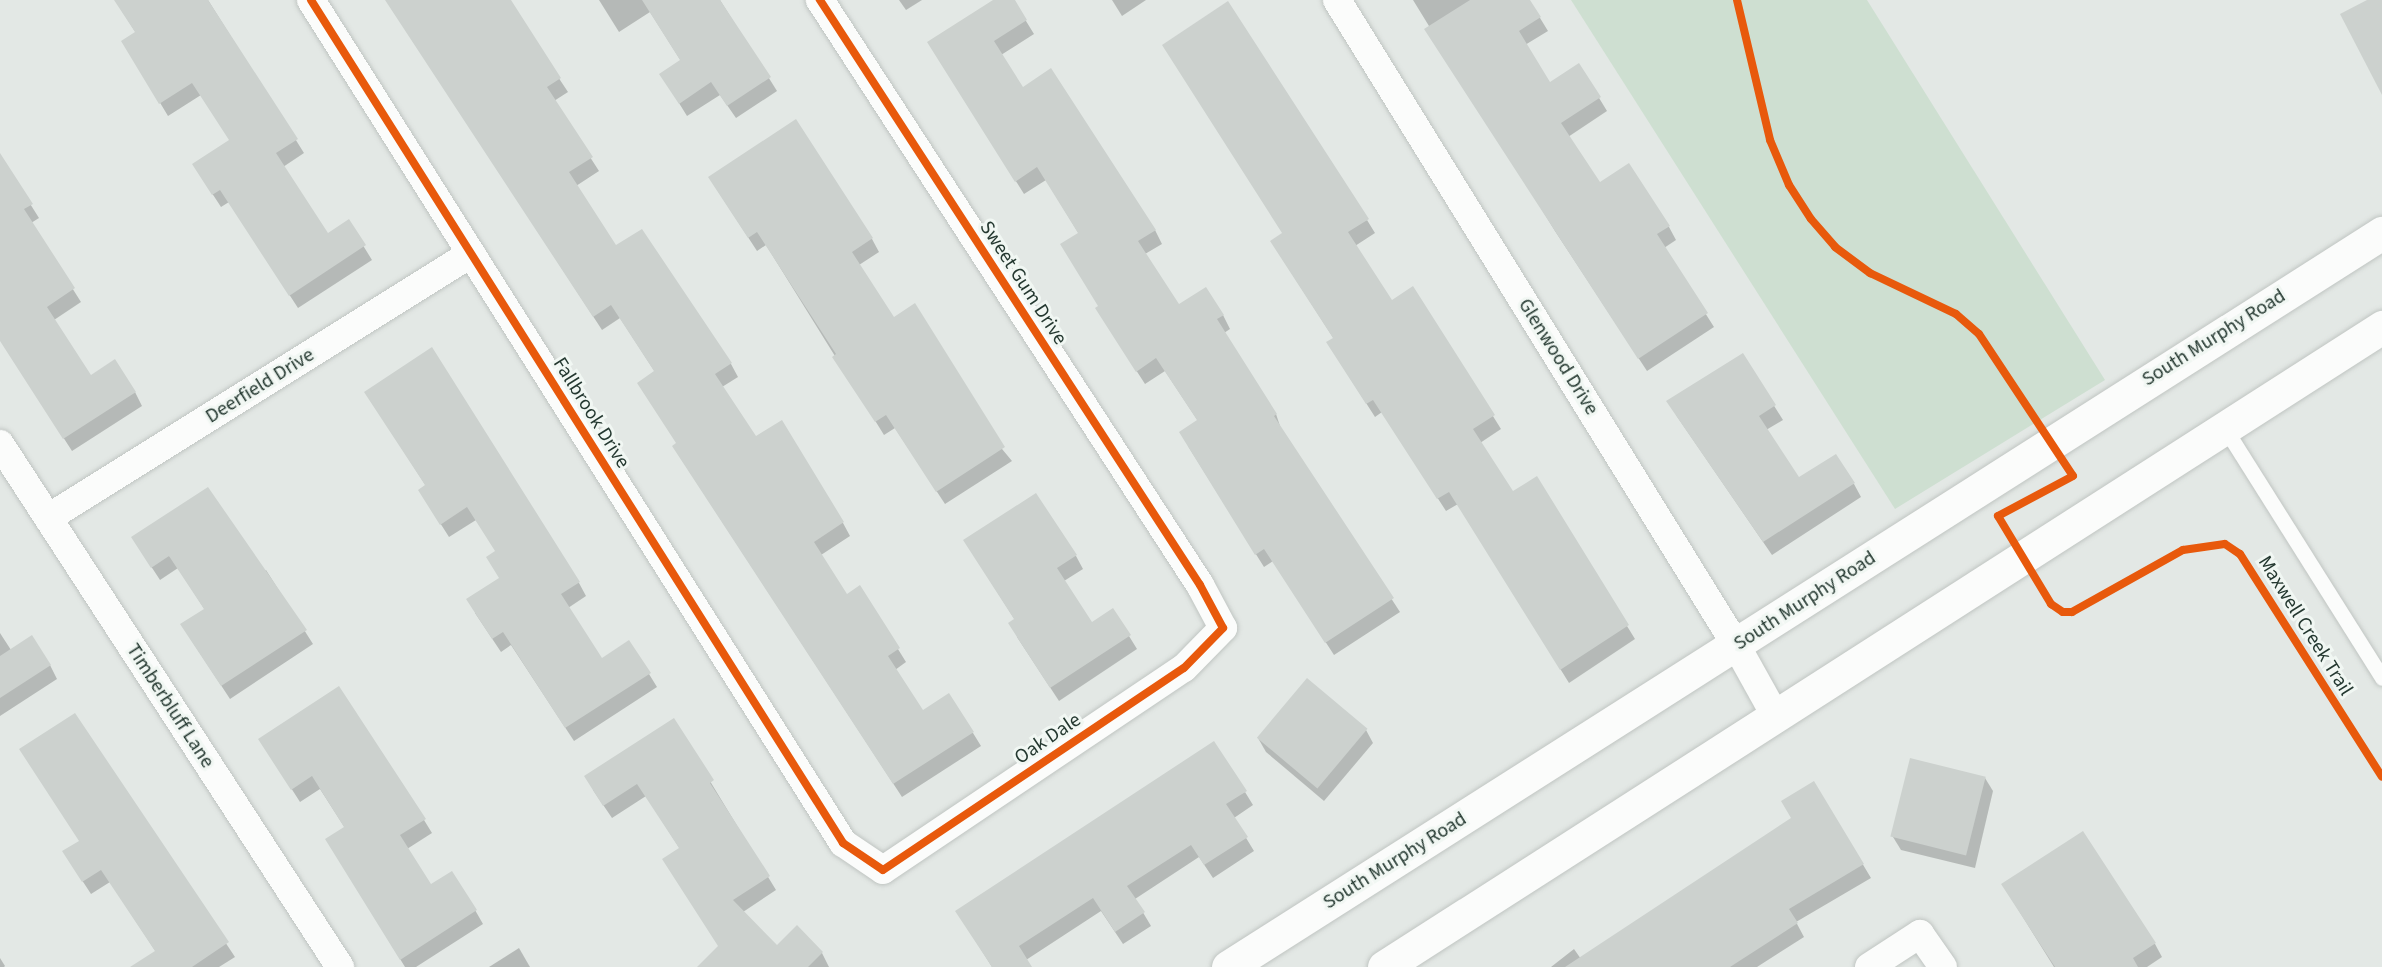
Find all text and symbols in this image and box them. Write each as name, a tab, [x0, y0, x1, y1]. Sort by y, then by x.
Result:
street label: Sweet Gum Drive	[974, 217, 1072, 349]
street label: South Murphy Road	[2138, 284, 2290, 392]
street label: Glenwood Drive	[1513, 294, 1603, 420]
street label: Deerfield Drive	[201, 343, 319, 429]
street label: Fallbrook Drive	[547, 353, 635, 473]
street label: South Murphy Road	[1729, 546, 1881, 656]
street label: Maxwell Creek Trail	[2252, 552, 2358, 700]
street label: Timberbluff Lane	[121, 639, 219, 773]
street label: Oak Dale	[1010, 708, 1086, 770]
street label: South Murphy Road	[1319, 807, 1471, 915]

